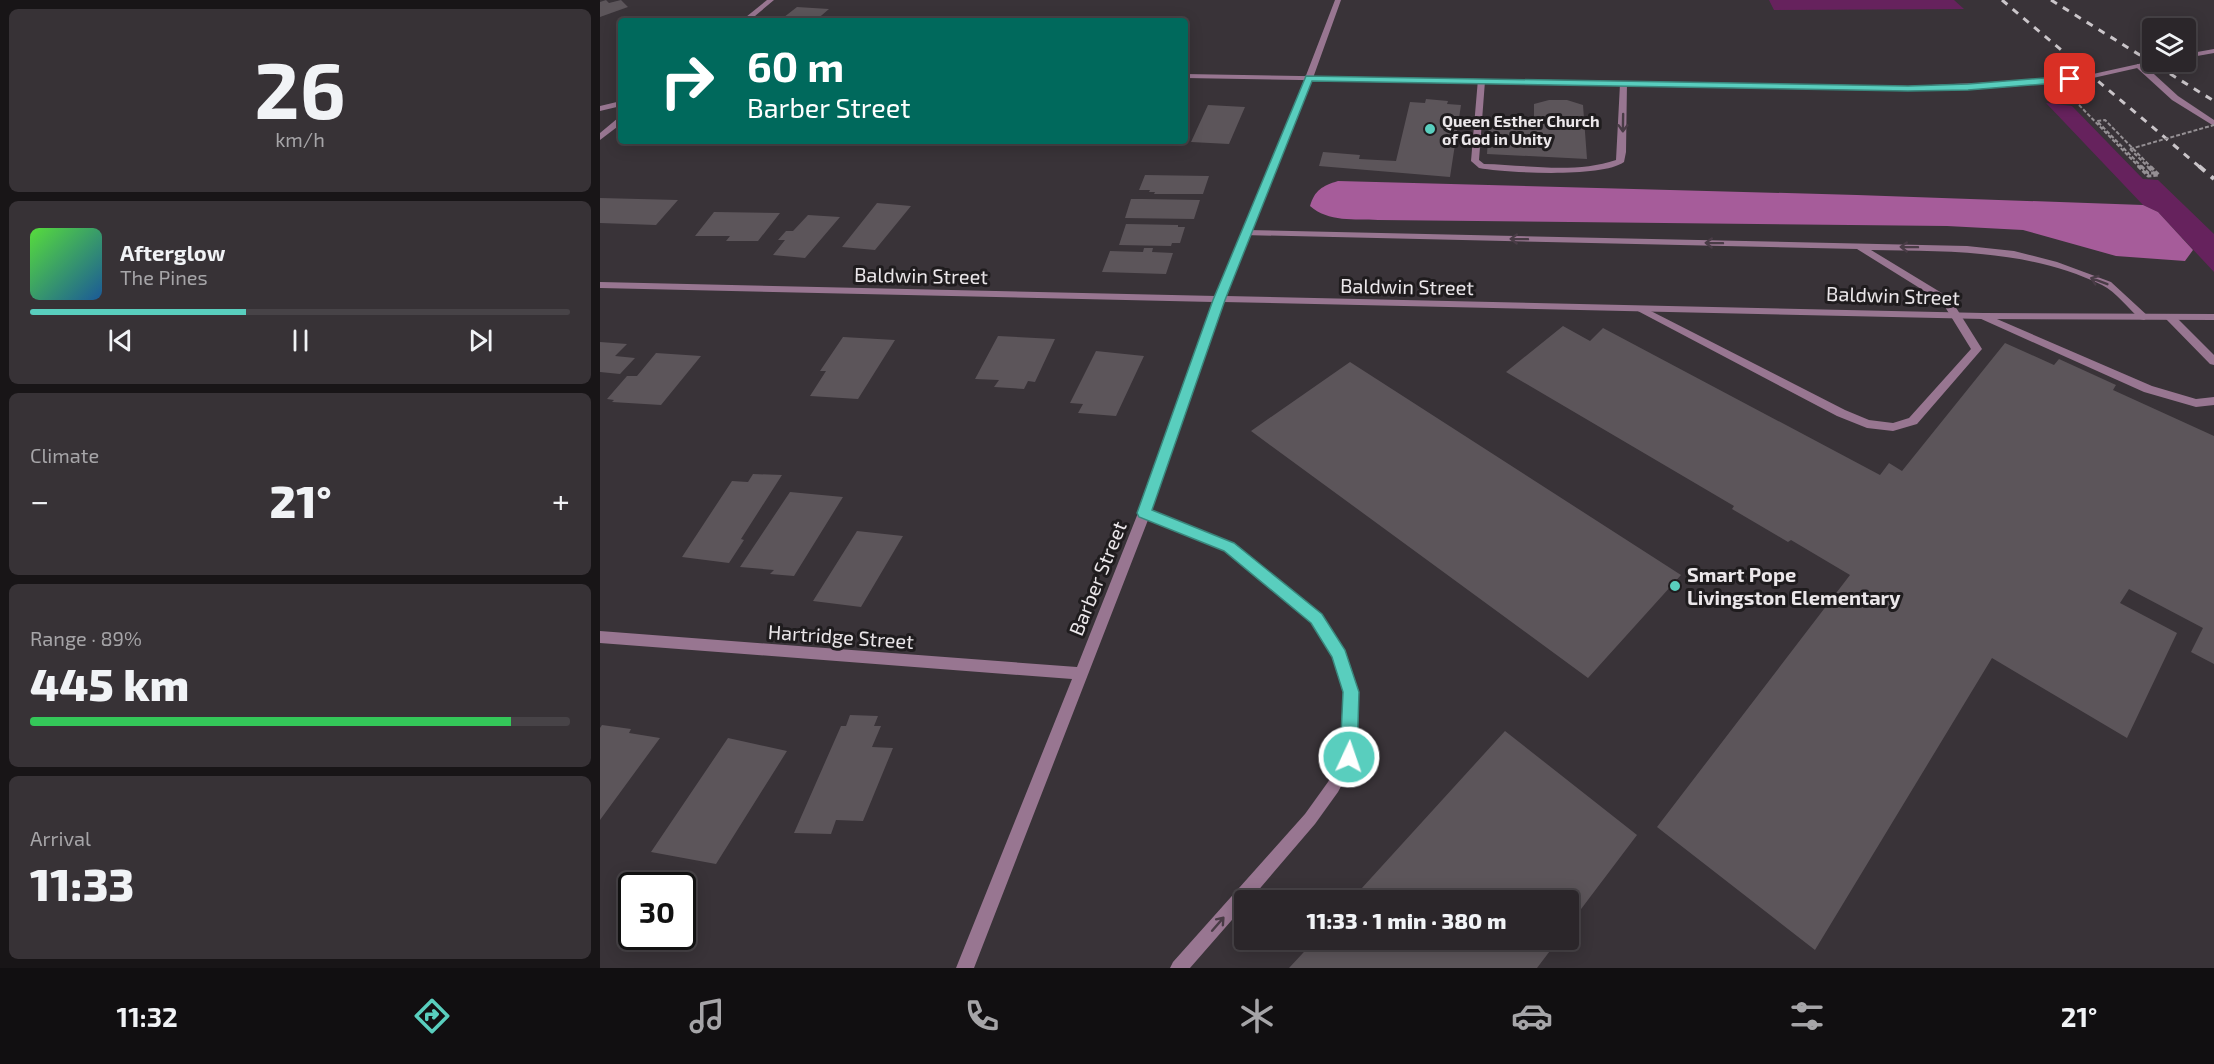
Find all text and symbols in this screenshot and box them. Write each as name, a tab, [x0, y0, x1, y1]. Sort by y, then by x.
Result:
map controls	[2142, 18, 2196, 72]
button: layers	[2142, 18, 2196, 72]
text: 60 m	[747, 40, 844, 90]
text: 26	[254, 41, 346, 135]
icon: right	[648, 42, 726, 120]
pin	[2044, 53, 2095, 104]
icon: arrive	[2053, 62, 2086, 95]
text: Barber Street	[747, 91, 911, 123]
place label: Queen Esther Church of God in Unity	[1442, 111, 1600, 149]
one-way arrow	[1617, 113, 1629, 133]
marker: Queen Esther Church of God in Unity	[1423, 122, 1437, 136]
text: km/h	[275, 127, 325, 151]
one-way arrow	[1509, 233, 1529, 245]
one-way arrow	[1704, 238, 1724, 249]
text: Afterglow	[120, 239, 225, 265]
one-way arrow	[1899, 242, 1919, 253]
street label: Baldwin Street	[854, 262, 989, 288]
text: The Pines	[120, 265, 208, 289]
street label: Baldwin Street	[1340, 273, 1475, 299]
one-way arrow	[2090, 274, 2109, 285]
street label: Baldwin Street	[1826, 281, 1961, 309]
icon: previous	[104, 324, 137, 357]
icon: pause	[284, 324, 317, 357]
icon: next	[464, 324, 497, 357]
text: Climate	[30, 443, 99, 467]
text: 21°	[270, 473, 332, 527]
text: −	[30, 480, 49, 520]
text: +	[552, 480, 570, 520]
street label: Barber Street	[1063, 517, 1131, 639]
place label: Smart Pope Livingston Elementary	[1687, 562, 1901, 610]
marker: Smart Pope Livingston Elementary	[1668, 579, 1682, 593]
street label: Hartridge Street	[767, 619, 915, 653]
text: Range · 89%	[30, 626, 142, 650]
text: 445 km	[30, 656, 189, 710]
position arrow	[1317, 725, 1381, 789]
text: Arrival	[30, 826, 91, 850]
text: 11:33	[30, 856, 134, 910]
speed limit sign: 30	[618, 872, 696, 950]
text: 11:33 · 1 min · 380 m	[1307, 907, 1506, 933]
one-way arrow	[1211, 917, 1225, 932]
icon: directions	[411, 995, 453, 1037]
icon: music	[686, 995, 728, 1037]
icon: phone	[961, 995, 1003, 1037]
icon: climate	[1236, 995, 1278, 1037]
icon: car	[1511, 995, 1553, 1037]
icon: filters	[1786, 995, 1828, 1037]
text: 11:32	[117, 1000, 178, 1032]
text: 21°	[2061, 1000, 2097, 1032]

